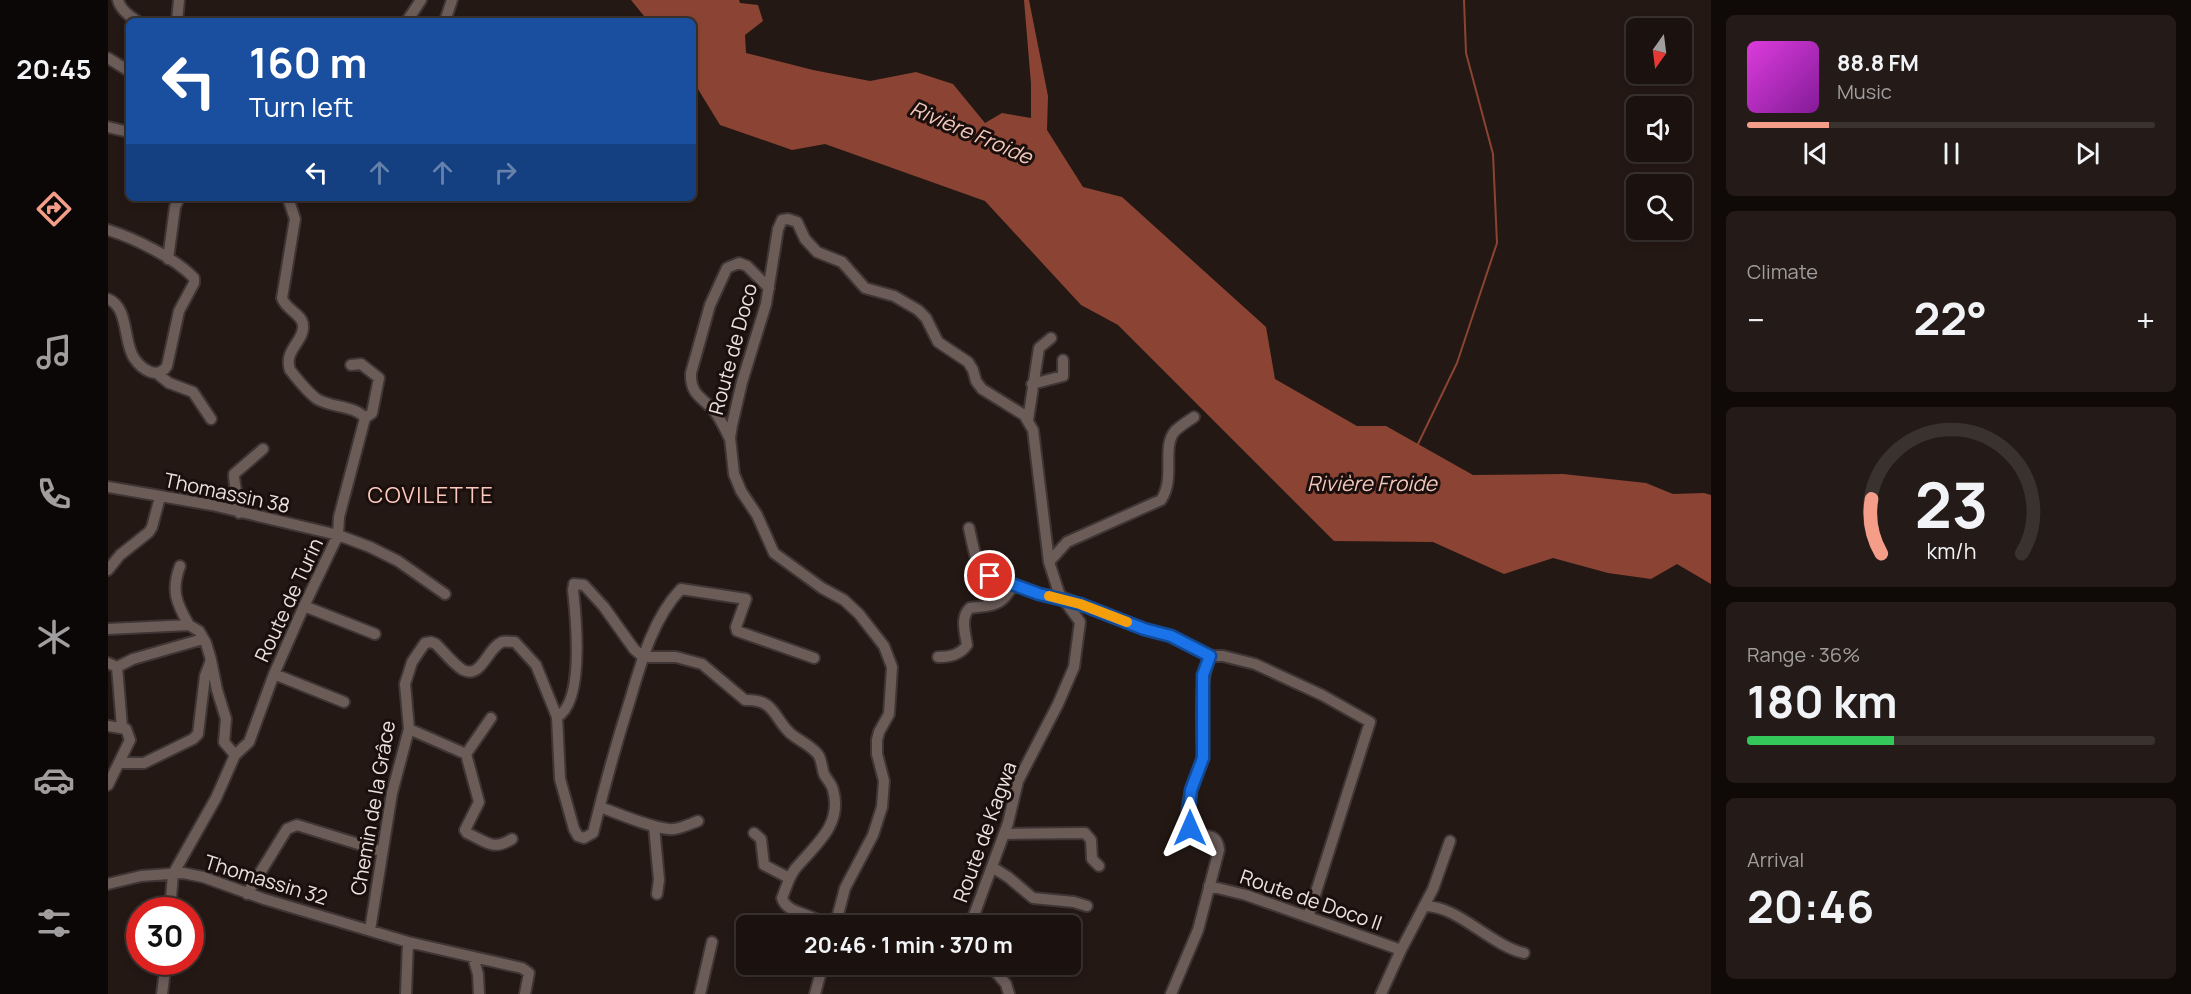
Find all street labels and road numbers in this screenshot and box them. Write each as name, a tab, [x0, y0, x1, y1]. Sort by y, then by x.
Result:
street label: Route de Doco	[702, 280, 763, 418]
street label: Thomassin 38	[162, 466, 292, 519]
street label: Route de Turin	[248, 533, 329, 666]
street label: Chemin de la Grâce	[344, 718, 401, 897]
street label: Route de Kagwa	[947, 758, 1022, 906]
street label: Thomassin 32	[201, 848, 331, 911]
street label: Route de Doco II	[1237, 863, 1386, 936]

